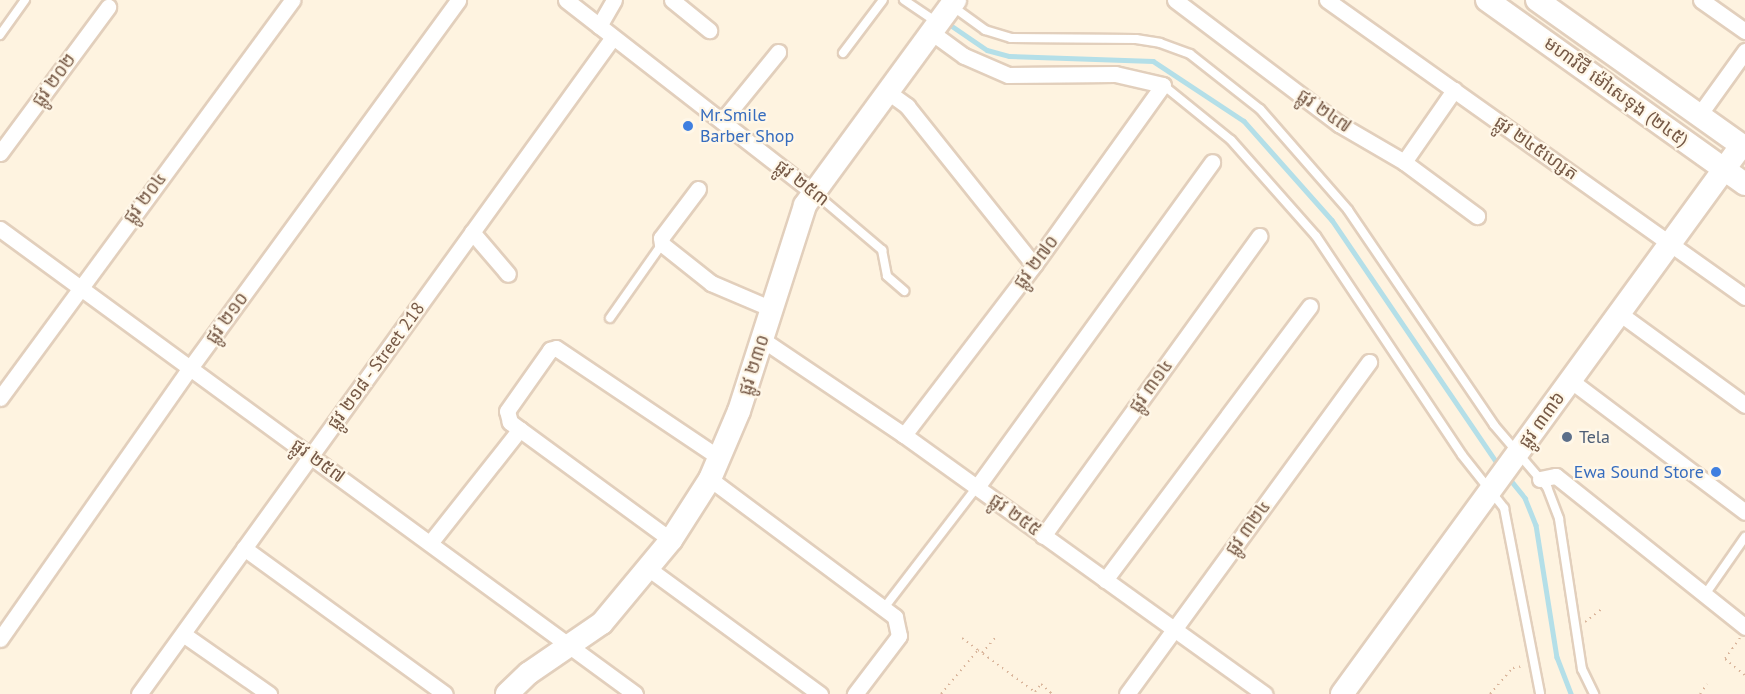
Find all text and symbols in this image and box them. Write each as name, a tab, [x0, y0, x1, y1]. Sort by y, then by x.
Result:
street label: មហាវិថី ម៉ៅសេទុង (២៤៥)	[1540, 33, 1692, 151]
street label: ផ្លូវ ២០២	[27, 49, 81, 111]
street label: ផ្លូវ ២៤៧	[1293, 85, 1355, 137]
place label: Mr.Smile Barber Shop	[700, 105, 794, 148]
street label: ផ្លូវ ២៤៥ហ្សេត	[1490, 111, 1582, 185]
marker: Mr.Smile Barber Shop	[681, 119, 695, 133]
street label: ផ្លូវ ២៥៣	[771, 155, 833, 211]
street label: ផ្លូវ ២០៤	[119, 168, 171, 228]
street label: ផ្លូវ ២៧០	[1009, 231, 1063, 293]
street label: ផ្លូវ ២១០	[201, 288, 253, 348]
street label: ផ្លូវ ២១៨ - Street 218	[322, 297, 430, 435]
street label: ផ្លូវ ២៣០	[734, 332, 774, 398]
street label: ផ្លូវ ៣១៤	[1124, 355, 1178, 417]
street label: ផ្លូវ ៣៣៦	[1514, 388, 1570, 452]
place label: Tela	[1579, 426, 1610, 448]
marker: Tela	[1560, 430, 1574, 444]
street label: ផ្លូវ ២៥៧	[287, 434, 349, 488]
place label: Ewa Sound Store	[1574, 461, 1704, 483]
marker: Ewa Sound Store	[1709, 465, 1723, 479]
street label: ផ្លូវ ២៥៥	[985, 489, 1045, 541]
street label: ផ្លូវ ៣២៤	[1221, 496, 1275, 560]

